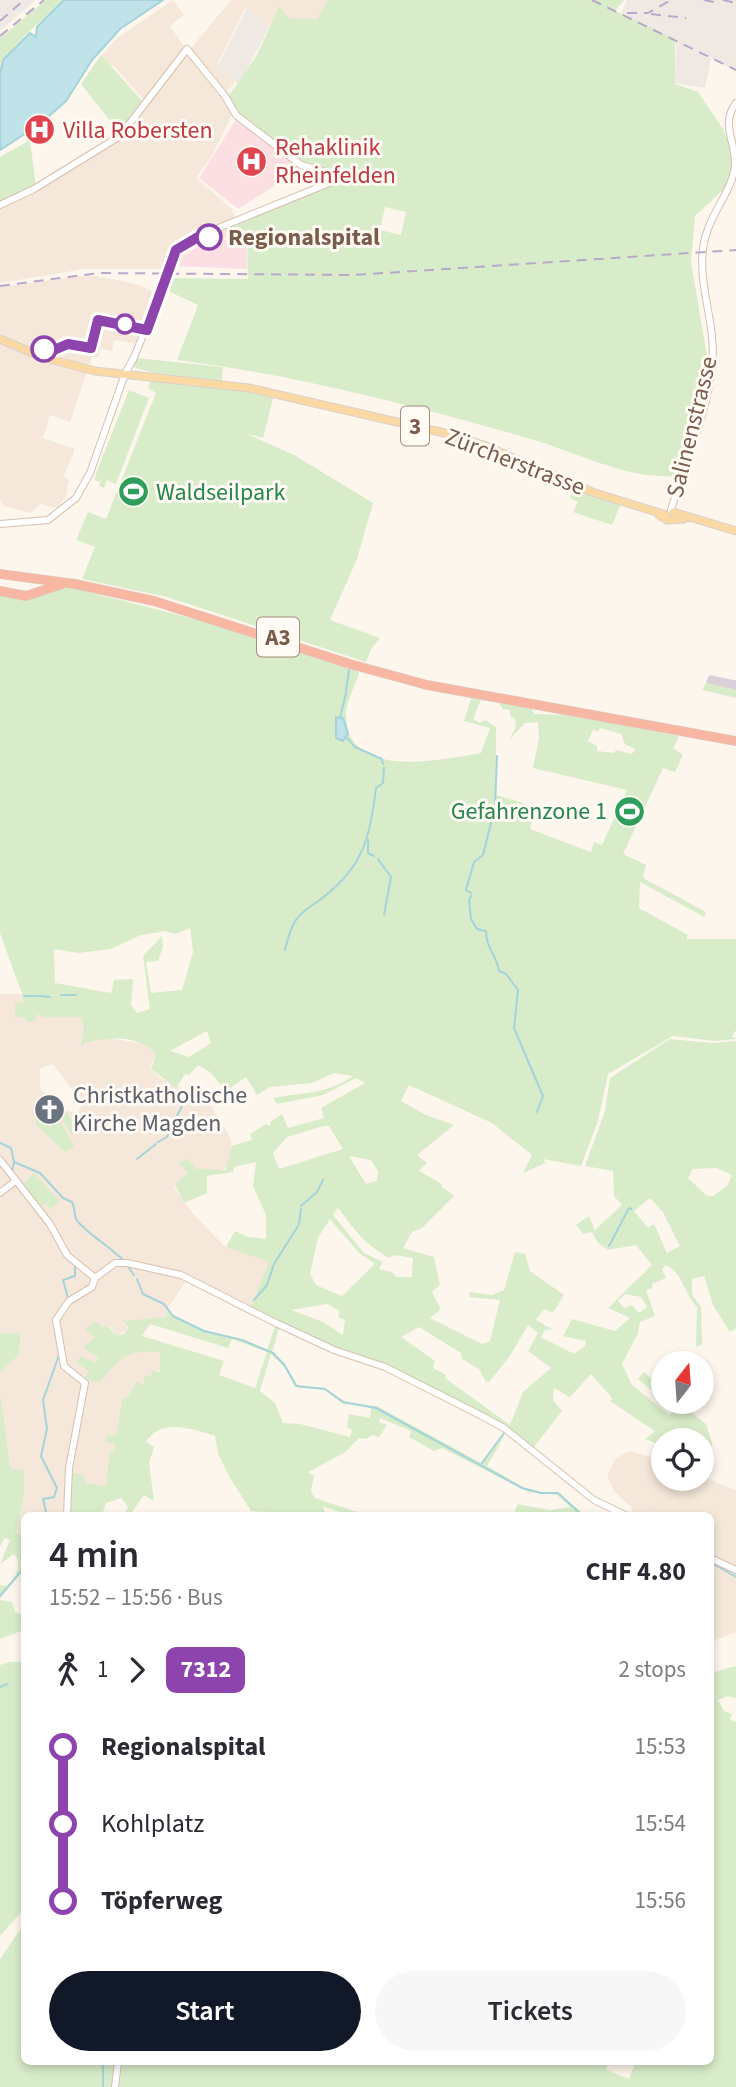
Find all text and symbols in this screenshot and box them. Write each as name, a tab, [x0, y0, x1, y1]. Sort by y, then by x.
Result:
hospital icon: Villa Robersten	[23, 113, 57, 147]
place label: Villa Robersten	[63, 113, 213, 148]
place label: Rehaklinik Rheinfelden	[275, 130, 396, 193]
hospital icon: Rehaklinik Rheinfelden	[235, 144, 269, 178]
place label: Regionalspital	[228, 220, 380, 255]
marker: Regionalspital	[196, 224, 222, 250]
unlabelled marker	[115, 314, 135, 334]
unlabelled marker	[31, 336, 57, 362]
street label: Salinenstrasse	[658, 353, 726, 501]
road number: 3	[401, 406, 429, 446]
street label: Zürcherstrasse	[440, 419, 590, 505]
sports icon: Waldseilpark	[116, 475, 150, 509]
place label: Waldseilpark	[156, 475, 285, 510]
road number: A3	[257, 618, 299, 656]
place label: Gefahrenzone 1	[451, 794, 607, 829]
sports icon: Gefahrenzone 1	[613, 794, 647, 828]
place label: Christkatholische Kirche Magden	[73, 1078, 247, 1141]
church icon: Christkatholische Kirche Magden	[33, 1092, 67, 1126]
north arrow	[651, 1351, 714, 1414]
map controls	[651, 1351, 714, 1491]
button: locate	[651, 1428, 714, 1491]
text: 4 min	[49, 1528, 139, 1582]
text: CHF 4.80	[586, 1553, 686, 1590]
text: 15:52 – 15:56 · Bus	[49, 1581, 223, 1614]
icon: walk	[49, 1651, 87, 1689]
icon: forward	[118, 1651, 156, 1689]
text: 7312	[180, 1652, 231, 1687]
text: 1	[97, 1653, 108, 1686]
text: 2 stops	[619, 1653, 686, 1686]
text: Regionalspital	[101, 1728, 266, 1765]
text: 15:53	[635, 1730, 686, 1763]
text: Kohlplatz	[101, 1805, 204, 1842]
text: 15:54	[635, 1807, 686, 1840]
text: Töpferweg	[101, 1882, 222, 1919]
text: 15:56	[635, 1884, 686, 1917]
button: Start	[49, 1971, 361, 2051]
button: Tickets	[375, 1971, 686, 2051]

